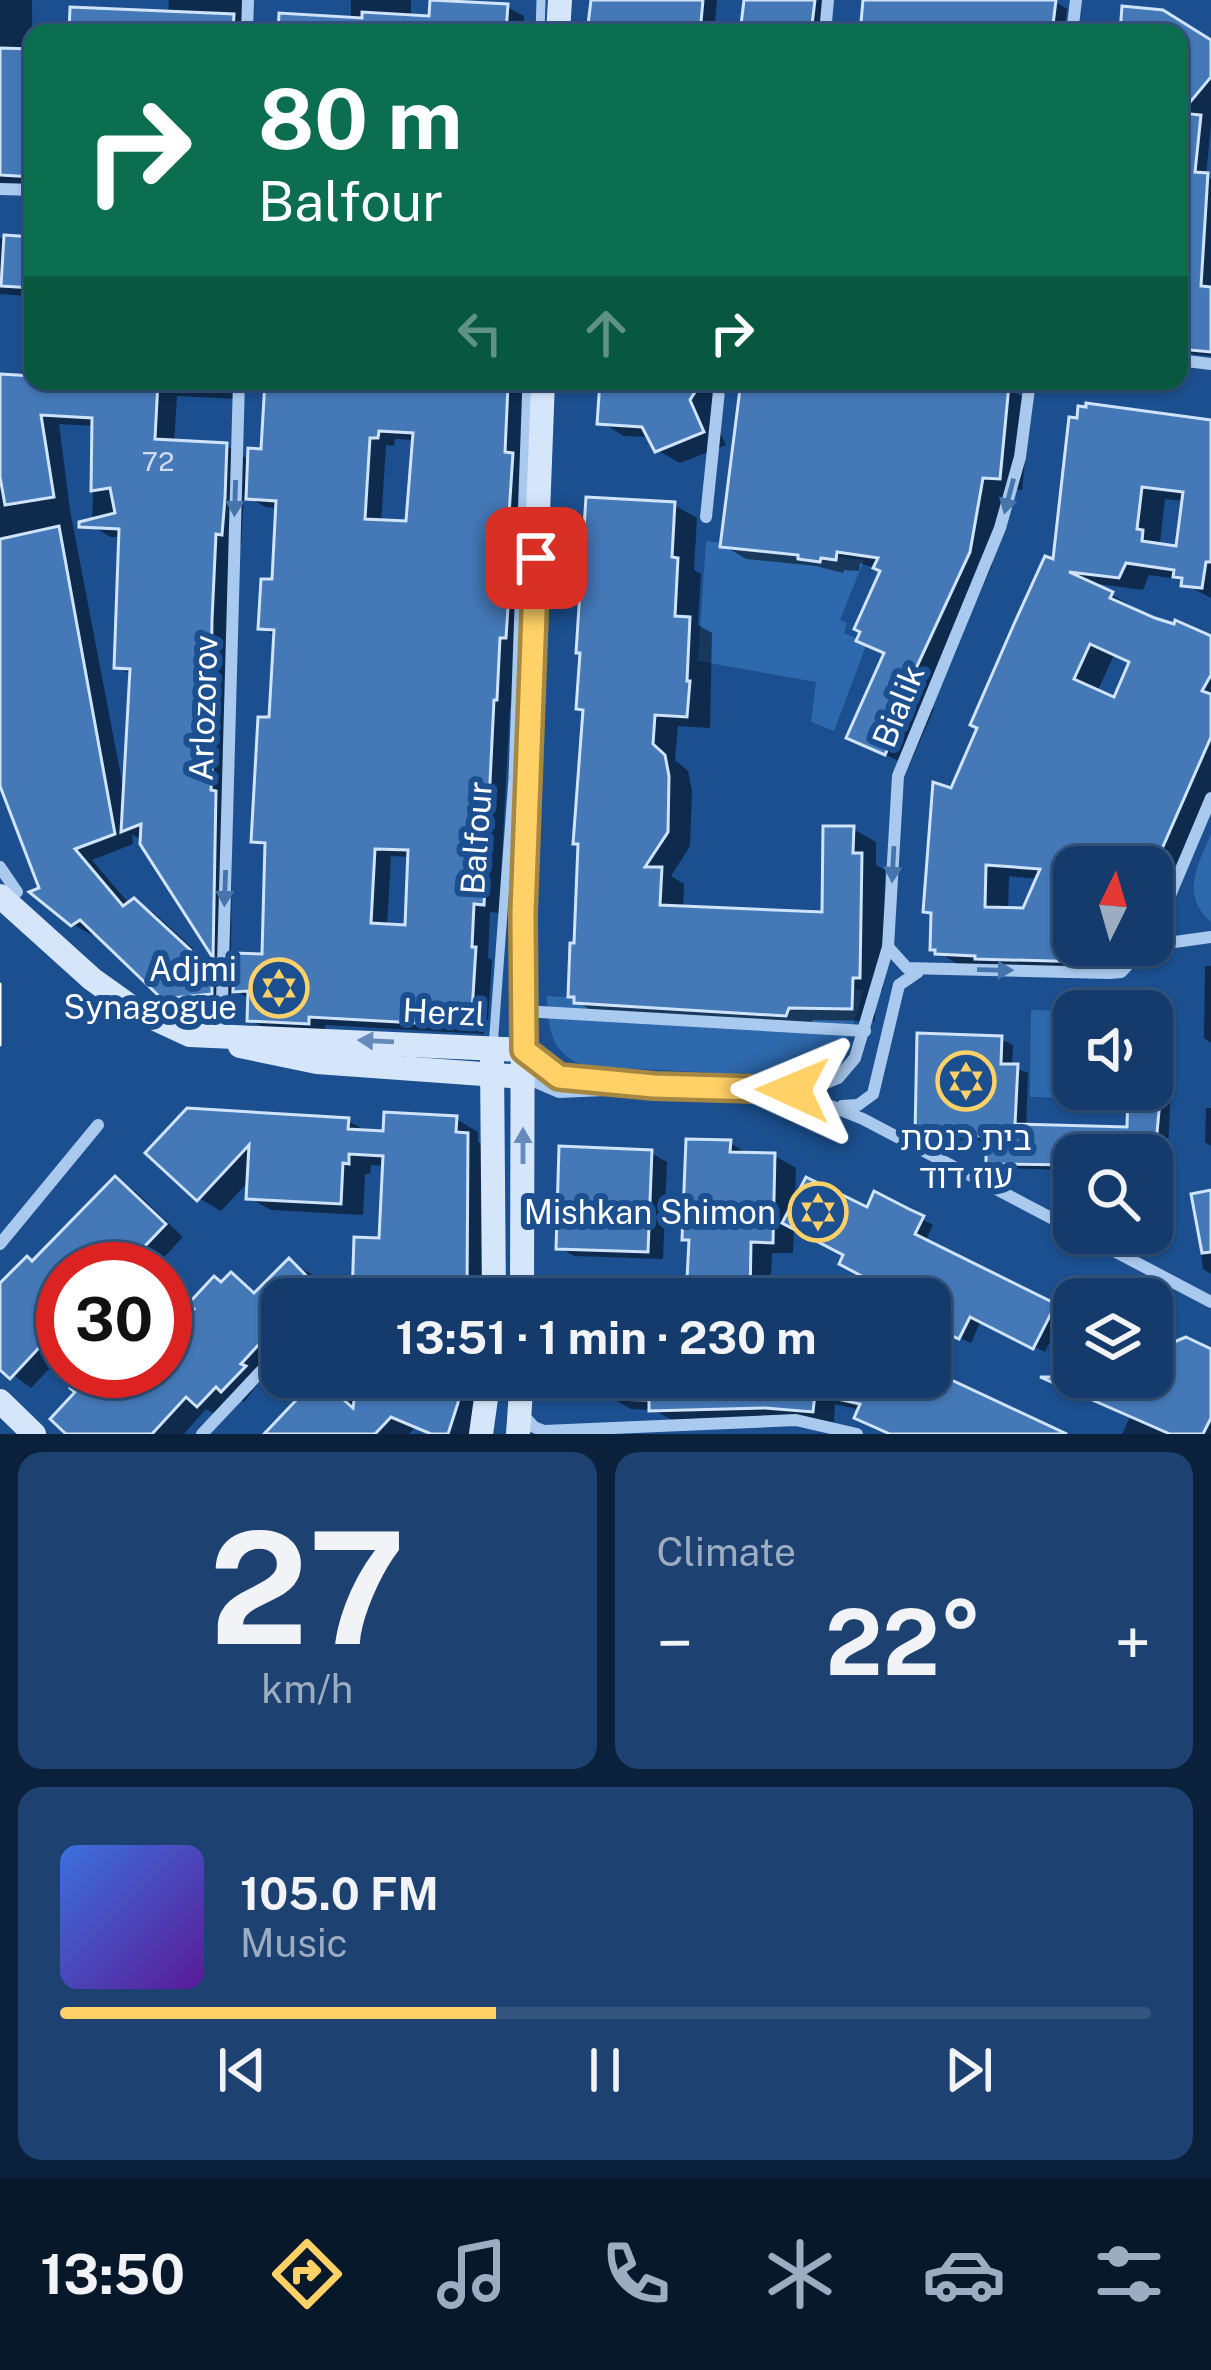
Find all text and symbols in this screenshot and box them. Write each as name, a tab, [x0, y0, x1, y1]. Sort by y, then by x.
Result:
text: 80 m	[258, 69, 462, 168]
icon: right	[60, 72, 216, 228]
text: Balfour	[258, 170, 443, 233]
icon: left	[447, 300, 513, 366]
icon: ahead	[573, 300, 639, 366]
icon: right	[699, 300, 765, 366]
house number: 72	[142, 445, 174, 477]
one-way arrow	[999, 478, 1018, 515]
one-way arrow	[226, 480, 245, 518]
pin	[485, 507, 587, 609]
icon: arrive	[503, 525, 569, 591]
street label: Arlozorov	[181, 634, 225, 782]
street label: Bialik	[864, 659, 932, 753]
street label: Balfour	[453, 780, 499, 896]
one-way arrow	[883, 846, 902, 884]
north arrow	[1053, 846, 1173, 966]
map controls	[1053, 846, 1173, 1398]
one-way arrow	[215, 870, 234, 908]
place label: Adjmi Synagogue	[63, 950, 237, 1026]
synagogue icon: Adjmi Synagogue	[248, 957, 310, 1019]
one-way arrow	[977, 961, 1015, 980]
button: sound	[1053, 990, 1173, 1110]
street label: Herzl	[402, 991, 486, 1033]
position arrow	[730, 1027, 856, 1153]
one-way arrow	[356, 1031, 394, 1050]
synagogue icon: בית כנסת עוז דוד	[935, 1050, 997, 1112]
place label: בית כנסת עוז דוד	[900, 1119, 1032, 1195]
one-way arrow	[513, 1126, 533, 1164]
button: search	[1053, 1134, 1173, 1254]
synagogue icon: Mishkan Shimon	[787, 1181, 849, 1243]
place label: Mishkan Shimon	[524, 1193, 776, 1231]
speed limit sign: 30	[36, 1242, 192, 1398]
button: layers	[1053, 1278, 1173, 1398]
text: 13:51 · 1 min · 230 m	[396, 1311, 816, 1364]
text: 27	[209, 1496, 406, 1679]
text: Climate	[657, 1529, 796, 1575]
text: 22°	[825, 1589, 982, 1695]
text: −	[657, 1604, 693, 1682]
text: +	[1114, 1604, 1151, 1682]
text: km/h	[261, 1666, 353, 1712]
text: 105.0 FM	[240, 1867, 439, 1920]
text: Music	[240, 1920, 348, 1966]
icon: previous	[209, 2037, 275, 2103]
icon: pause	[572, 2037, 638, 2103]
icon: next	[936, 2037, 1002, 2103]
icon: directions	[265, 2232, 349, 2316]
icon: music	[430, 2232, 514, 2316]
icon: phone	[594, 2232, 678, 2316]
icon: climate	[758, 2232, 842, 2316]
icon: car	[922, 2232, 1006, 2316]
icon: filters	[1087, 2232, 1171, 2316]
text: 13:50	[40, 2243, 185, 2306]

